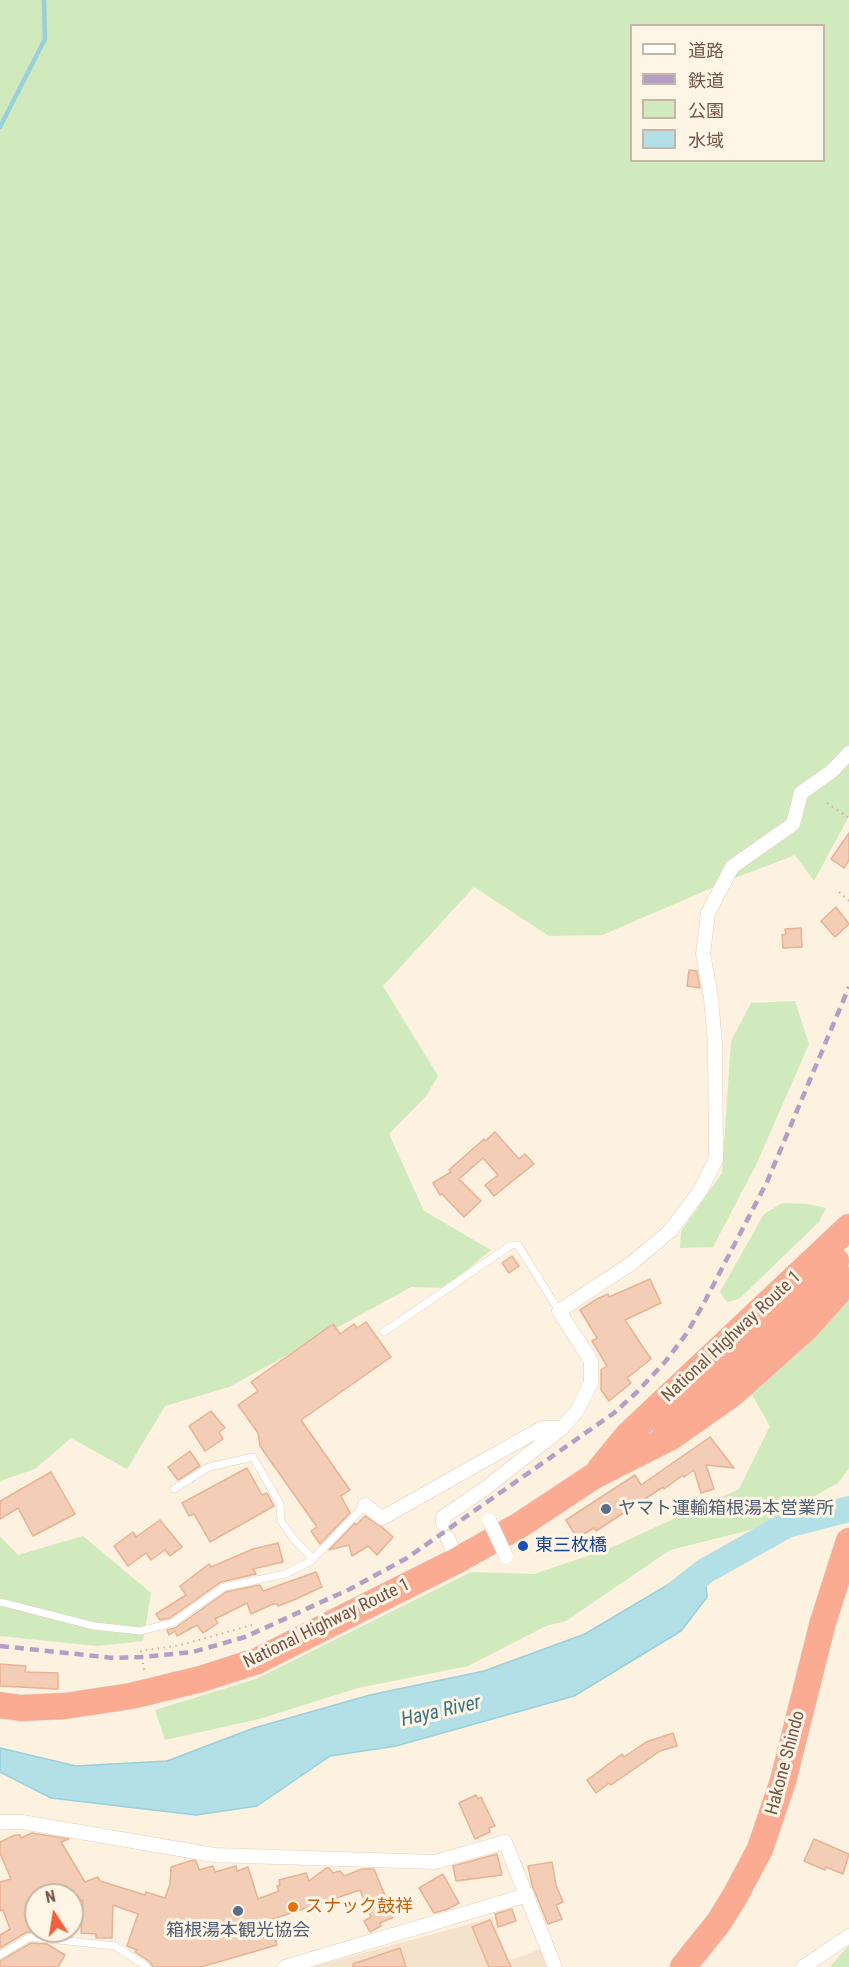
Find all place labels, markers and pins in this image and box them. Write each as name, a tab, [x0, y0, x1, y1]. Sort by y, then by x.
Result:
place label: ヤマト運輸箱根湯本営業所	[618, 1498, 834, 1520]
marker: ヤマト運輸箱根湯本営業所	[599, 1502, 613, 1516]
place label: 東三枚橋	[535, 1535, 607, 1557]
marker: 東三枚橋	[516, 1539, 530, 1553]
place label: スナック鼓祥	[305, 1896, 413, 1918]
marker: スナック鼓祥	[286, 1900, 300, 1914]
marker: 箱根湯本観光協会	[231, 1904, 245, 1918]
place label: 箱根湯本観光協会	[166, 1920, 310, 1942]

